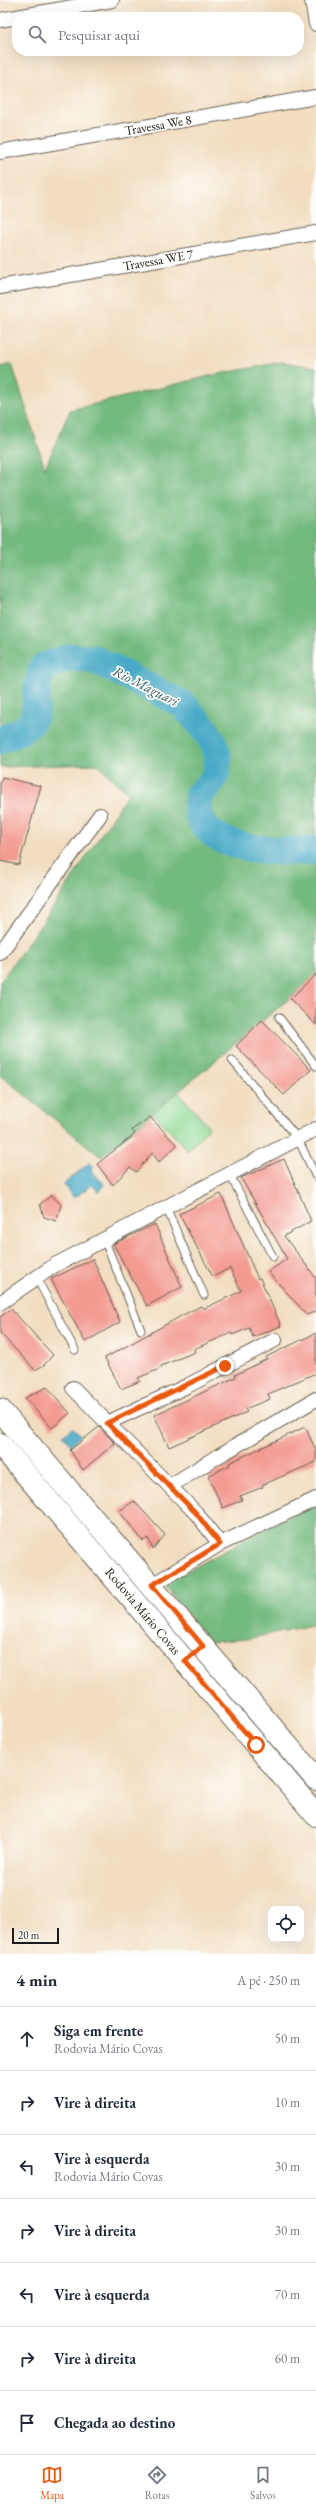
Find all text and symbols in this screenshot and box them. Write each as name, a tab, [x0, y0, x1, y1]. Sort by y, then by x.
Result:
search box	[12, 12, 304, 56]
icon: search	[26, 23, 48, 45]
text: Pesquisar aqui	[58, 25, 140, 44]
street label: Travessa We 8	[123, 111, 193, 139]
street label: Travessa WE 7	[121, 245, 195, 275]
water label: Rio Maguari	[110, 662, 183, 711]
route end	[216, 1357, 234, 1375]
street label: Rodovia Mário Covas	[102, 1564, 184, 1658]
route start	[247, 1736, 265, 1754]
map controls	[268, 1906, 304, 1942]
button: locate	[268, 1906, 304, 1942]
scale bar	[12, 1926, 59, 1945]
text: 20 m	[18, 1928, 39, 1942]
text: 4 min	[16, 1969, 57, 1991]
text: A pé · 250 m	[237, 1972, 300, 1989]
text: Siga em frente	[54, 2021, 143, 2040]
icon: ahead	[16, 2028, 38, 2050]
text: 50 m	[275, 2030, 300, 2047]
text: Rodovia Mário Covas	[54, 2040, 163, 2057]
icon: right	[16, 2092, 38, 2114]
text: Vire à direita	[54, 2093, 136, 2112]
text: 10 m	[275, 2094, 300, 2111]
text: Vire à esquerda	[54, 2149, 150, 2168]
icon: left	[16, 2156, 38, 2178]
text: 30 m	[275, 2158, 300, 2175]
text: Rodovia Mário Covas	[54, 2168, 163, 2185]
icon: right	[16, 2220, 38, 2242]
text: Vire à direita	[54, 2221, 136, 2240]
text: 30 m	[275, 2222, 300, 2239]
icon: left	[16, 2284, 38, 2306]
text: Vire à esquerda	[54, 2285, 150, 2304]
text: 70 m	[275, 2286, 300, 2303]
icon: right	[16, 2348, 38, 2370]
text: Vire à direita	[54, 2349, 136, 2368]
text: 60 m	[275, 2350, 300, 2367]
icon: arrive	[16, 2412, 38, 2434]
text: Chegada ao destino	[54, 2413, 175, 2432]
tab: Mapa	[40, 2464, 64, 2502]
tab: Rotas	[145, 2464, 169, 2502]
tab: Salvos	[250, 2464, 276, 2502]

